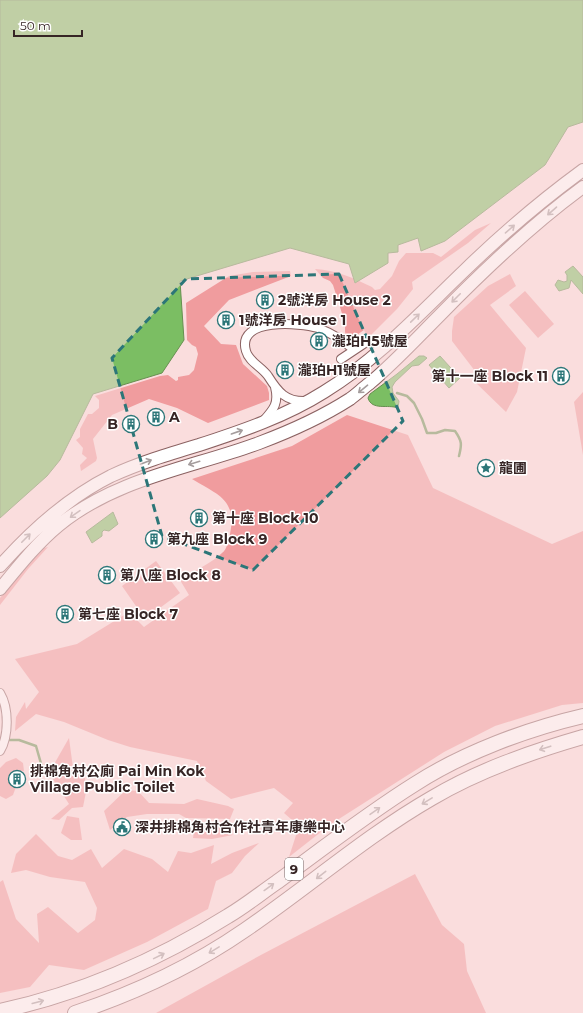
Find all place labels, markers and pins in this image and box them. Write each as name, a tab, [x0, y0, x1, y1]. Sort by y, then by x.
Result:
building icon: 2號洋房 House 2	[255, 290, 275, 310]
place label: 2號洋房 House 2	[278, 291, 391, 309]
building icon: 1號洋房 House 1	[216, 310, 236, 330]
place label: 1號洋房 House 1	[239, 311, 346, 329]
building icon: 瀧珀H5號屋	[309, 331, 329, 351]
place label: 瀧珀H5號屋	[332, 332, 408, 350]
building icon: 瀧珀H1號屋	[275, 360, 295, 380]
place label: 瀧珀H1號屋	[298, 361, 371, 379]
building icon: 第十一座 Block 11	[551, 366, 571, 386]
place label: 第十一座 Block 11	[432, 367, 548, 385]
building icon: A	[146, 407, 166, 427]
place label: A	[168, 408, 180, 426]
building icon: B	[121, 414, 141, 434]
place label: B	[107, 415, 118, 433]
place icon: 龍圃	[476, 458, 496, 478]
place label: 龍圃	[499, 459, 527, 477]
building icon: 第十座 Block 10	[189, 508, 209, 528]
place label: 第十座 Block 10	[212, 509, 318, 527]
building icon: 第九座 Block 9	[144, 529, 164, 549]
place label: 第九座 Block 9	[167, 530, 267, 548]
building icon: 第八座 Block 8	[97, 565, 117, 585]
place label: 第八座 Block 8	[120, 566, 221, 584]
building icon: 第七座 Block 7	[55, 604, 75, 624]
place label: 第七座 Block 7	[78, 605, 178, 623]
place label: 排棉角村公廁 Pai Min Kok Village Public Toilet	[29, 762, 205, 796]
building icon: 排棉角村公廁 Pai Min Kok Village Public Toilet	[7, 769, 27, 789]
public building icon: 深井排棉角村合作社青年康樂中心	[112, 817, 132, 837]
place label: 深井排棉角村合作社青年康樂中心	[135, 818, 345, 836]

